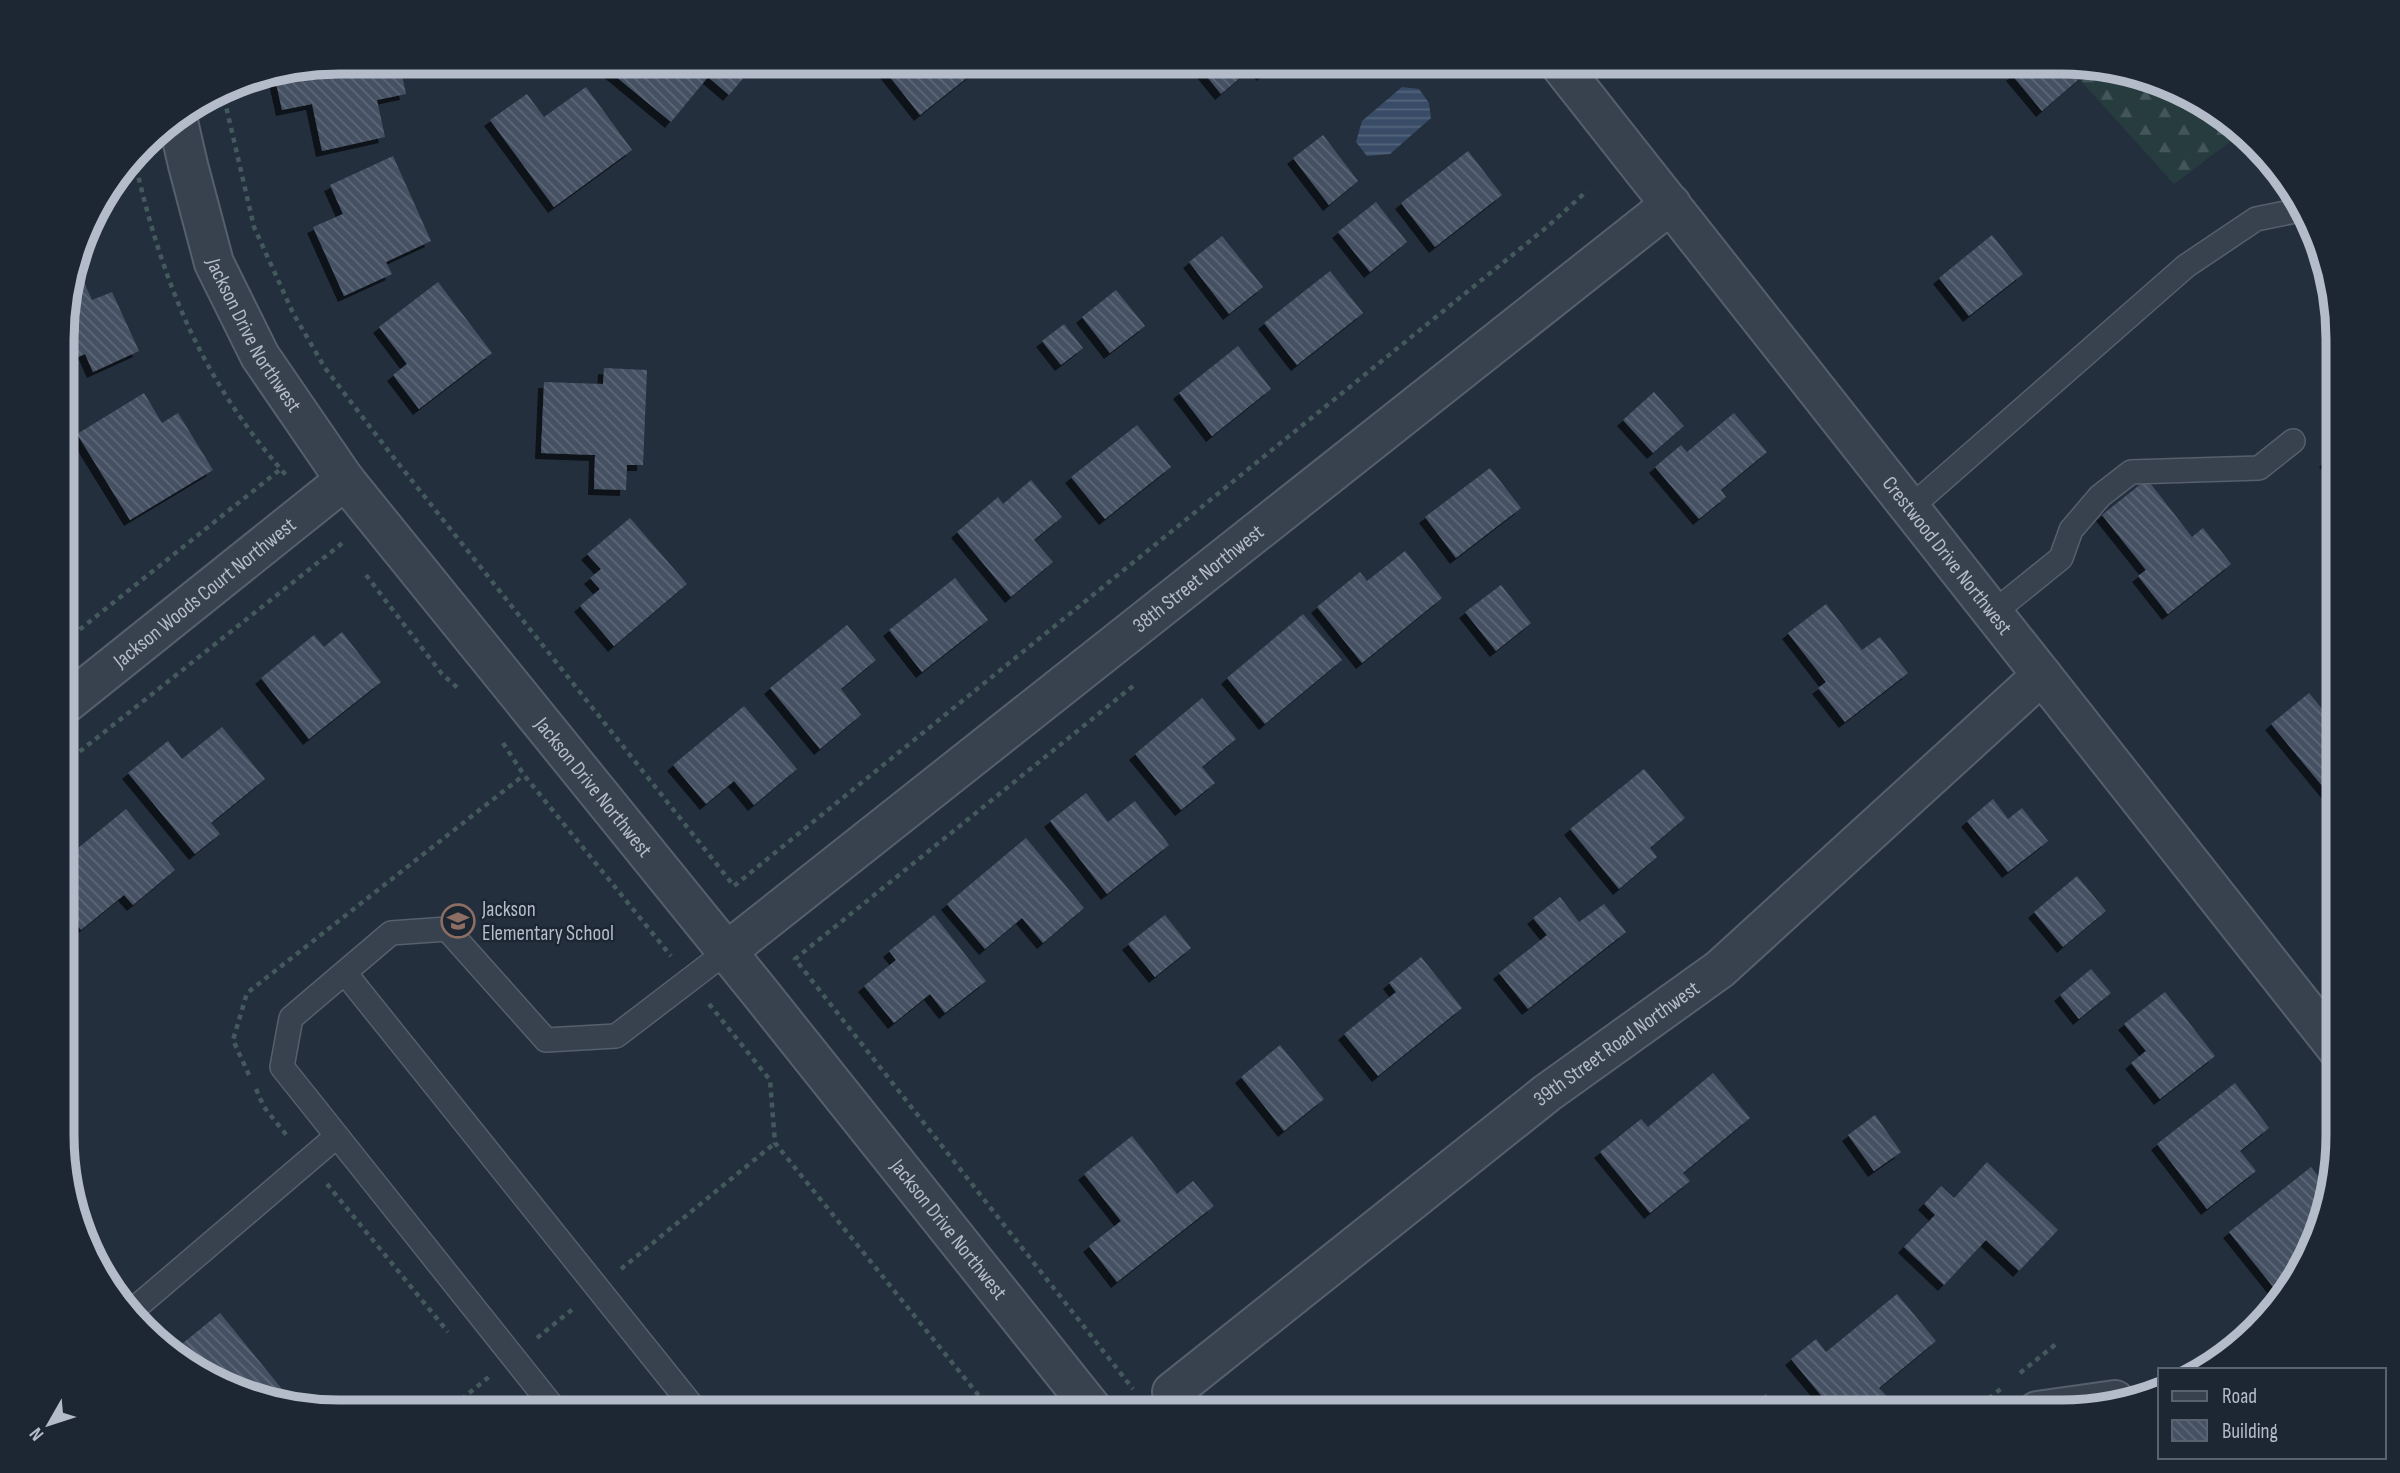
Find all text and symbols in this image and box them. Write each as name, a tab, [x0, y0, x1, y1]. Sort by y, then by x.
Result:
street label: Jackson Drive Northwest	[201, 255, 307, 417]
street label: Crestwood Drive Northwest	[1877, 471, 2018, 640]
street label: Jackson Woods Court Northwest	[108, 512, 301, 674]
street label: 38th Street Northwest	[1128, 519, 1268, 638]
street label: Jackson Drive Northwest	[529, 712, 658, 862]
place label: Jackson Elementary School	[481, 897, 614, 946]
school or university icon: Jackson Elementary School	[439, 902, 477, 940]
street label: 39th Street Road Northwest	[1528, 975, 1704, 1111]
street label: Jackson Drive Northwest	[885, 1153, 1012, 1304]
legend	[2158, 1368, 2386, 1459]
text: Road	[2222, 1384, 2257, 1409]
north arrow	[14, 1389, 84, 1459]
text: Building	[2222, 1419, 2278, 1444]
text: N	[25, 1423, 49, 1445]

